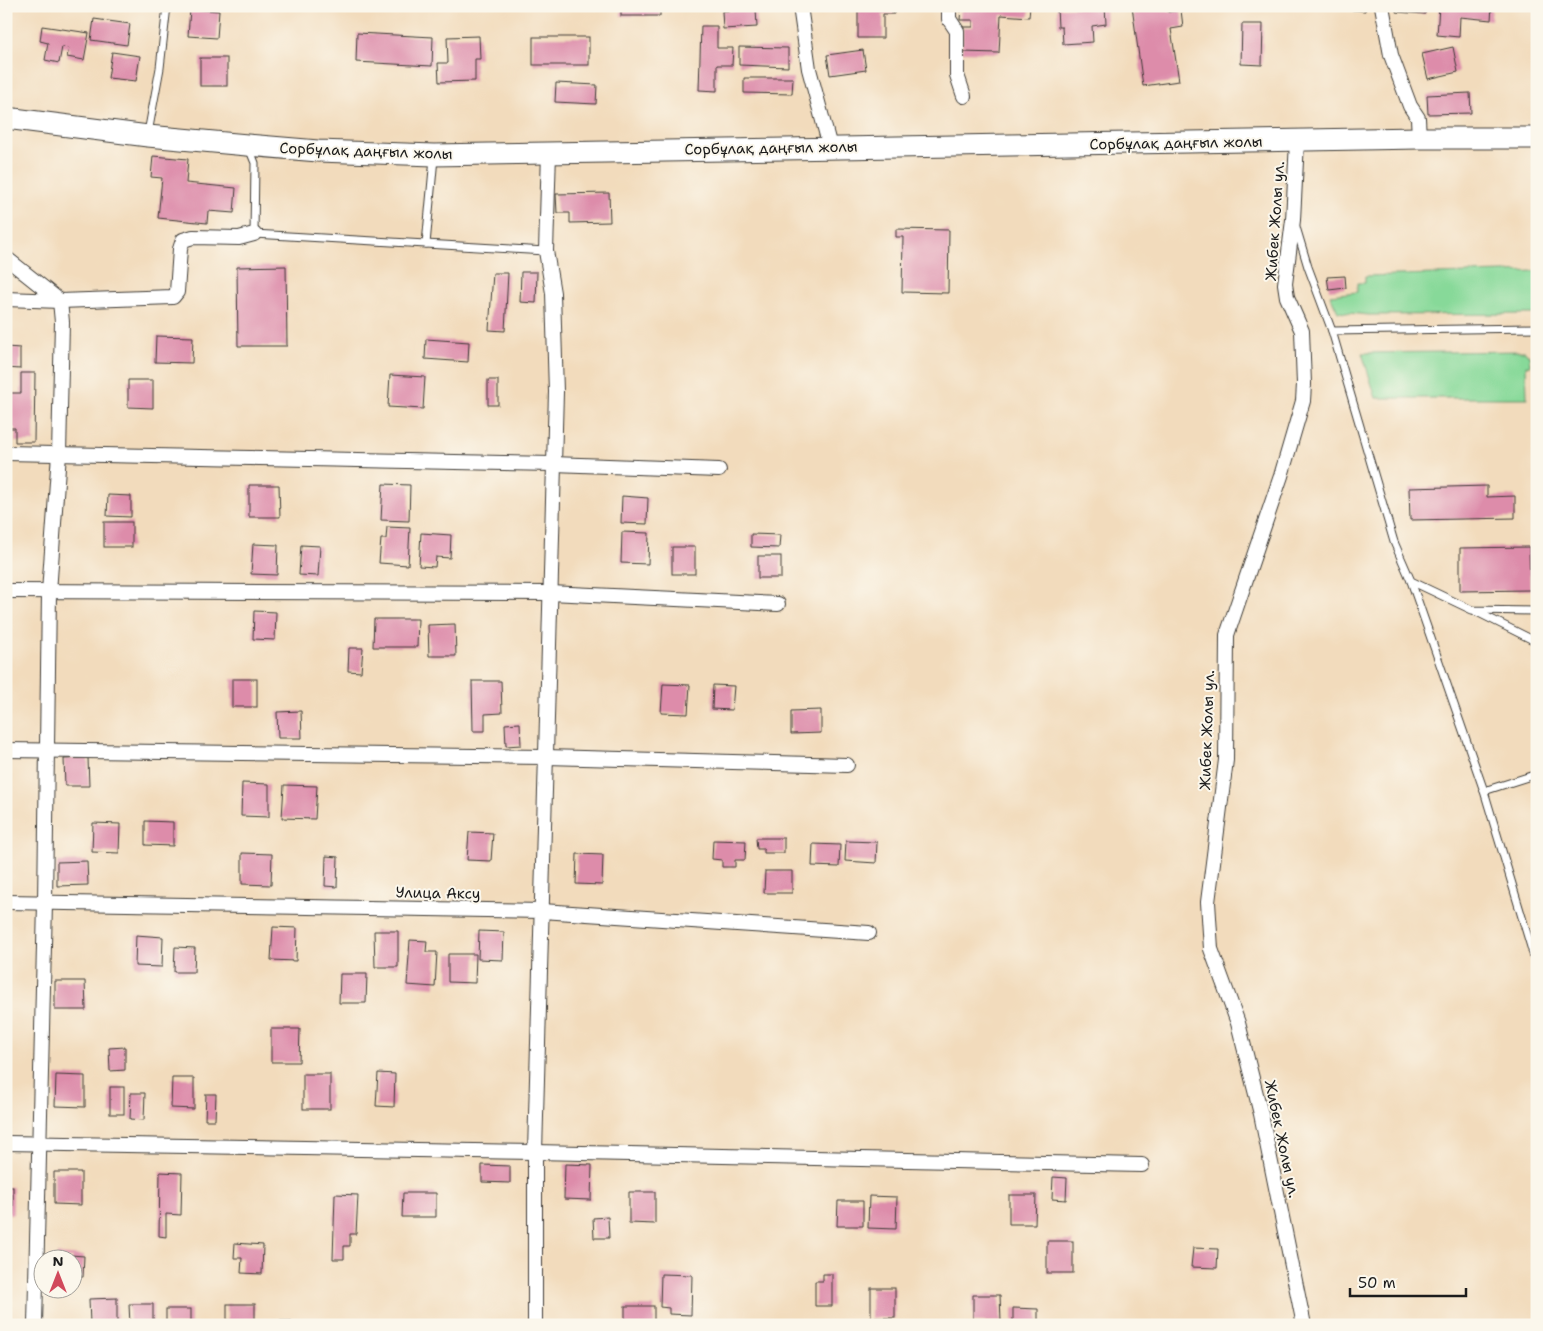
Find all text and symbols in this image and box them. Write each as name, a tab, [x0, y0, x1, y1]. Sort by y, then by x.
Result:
street label: Сорбұлақ даңғыл жолы	[1089, 131, 1263, 155]
street label: Сорбұлақ даңғыл жолы	[684, 136, 858, 160]
street label: Сорбұлақ даңғыл жолы	[279, 138, 453, 164]
street label: Жибек Жолы ул.	[1261, 160, 1289, 282]
street label: Жибек Жолы ул.	[1195, 670, 1219, 790]
street label: Улица Аксу	[395, 882, 481, 904]
street label: Жибек Жолы ул.	[1260, 1078, 1304, 1200]
north arrow	[32, 1248, 82, 1298]
text: N	[52, 1252, 64, 1270]
scale bar	[1350, 1266, 1467, 1298]
text: 50 m	[1358, 1273, 1396, 1293]

